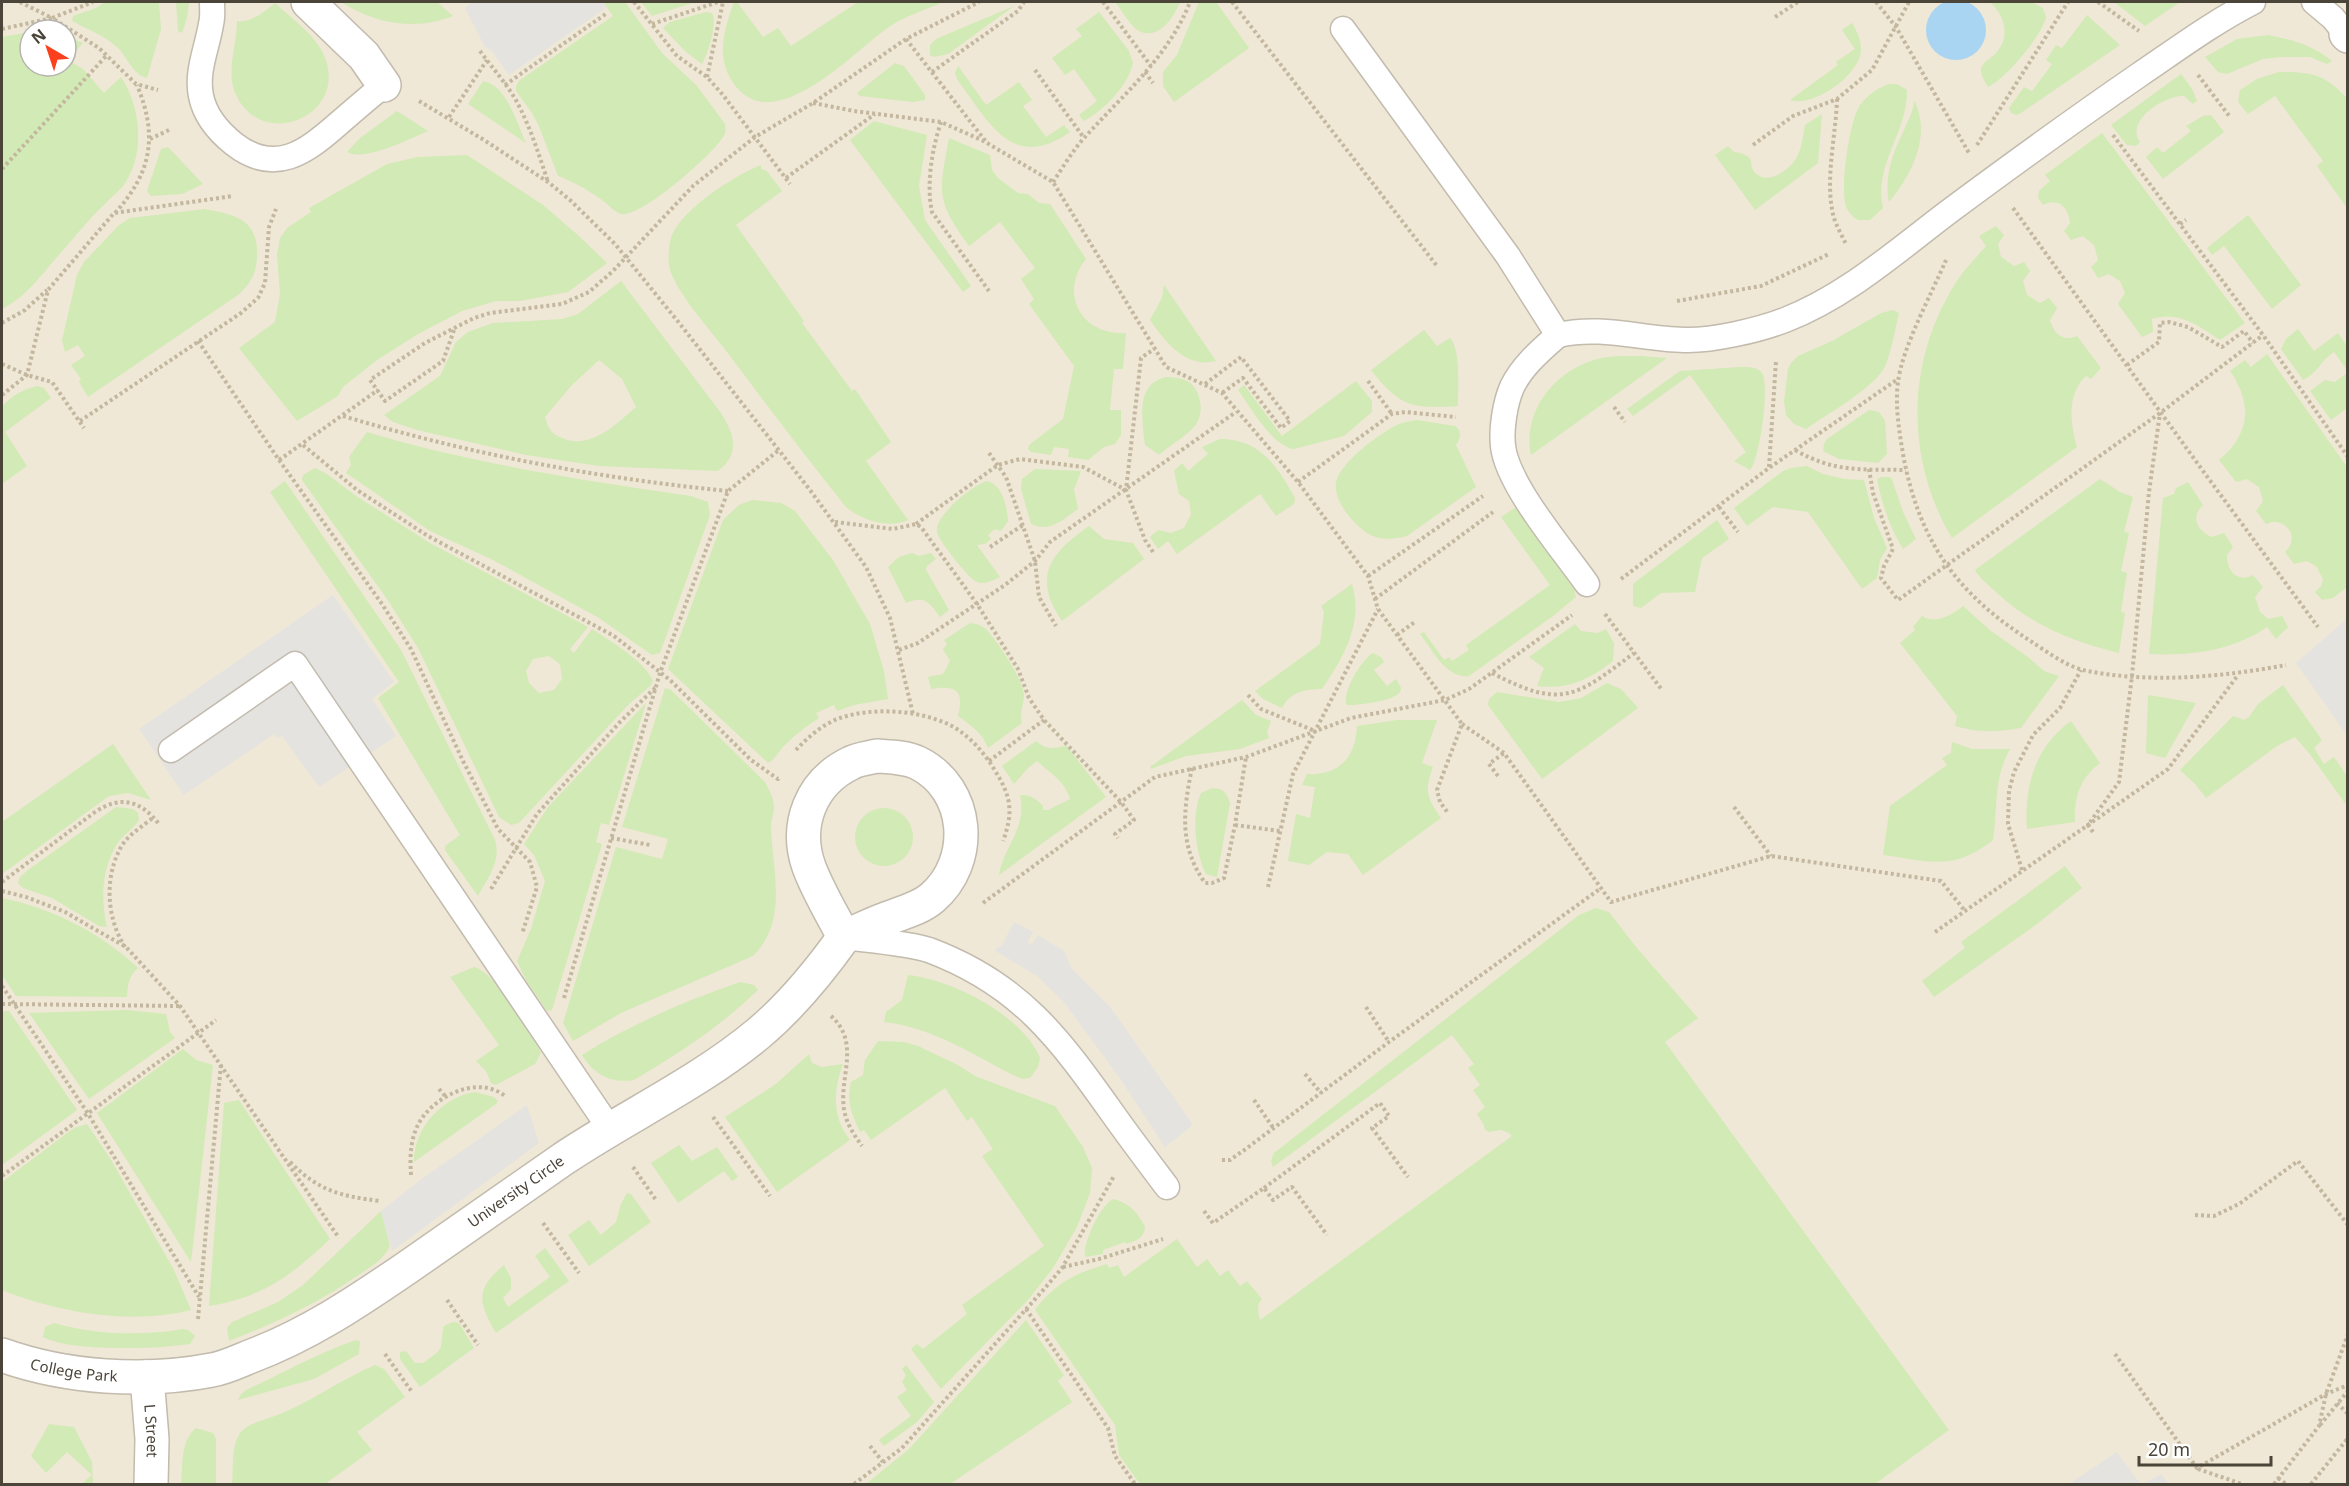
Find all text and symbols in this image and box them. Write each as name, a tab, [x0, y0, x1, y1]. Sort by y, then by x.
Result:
north arrow	[18, 18, 78, 78]
text: N	[27, 24, 51, 49]
street label: University Circle	[463, 1150, 568, 1231]
street label: College Park	[28, 1353, 118, 1386]
street label: L Street	[140, 1403, 163, 1458]
scale bar	[2139, 1429, 2271, 1467]
text: 20 m	[2148, 1437, 2190, 1461]

